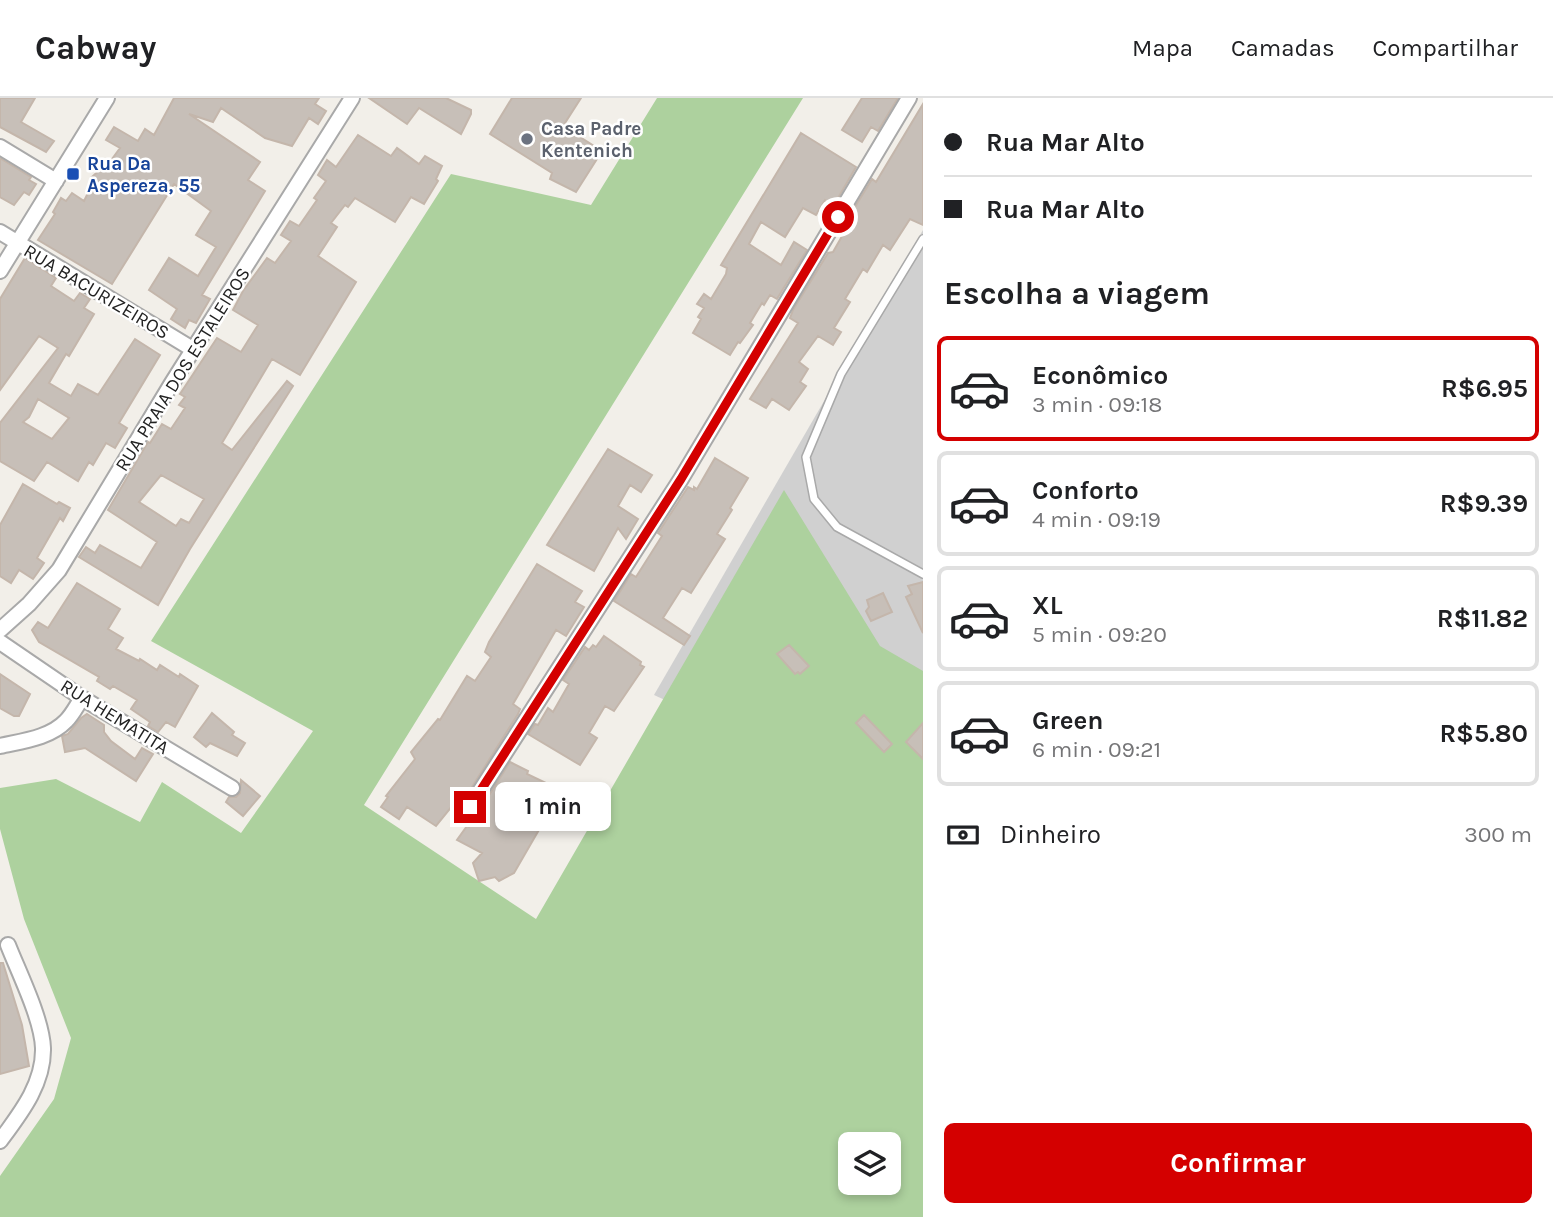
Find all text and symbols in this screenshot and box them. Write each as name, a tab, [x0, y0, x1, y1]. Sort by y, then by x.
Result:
text: Cabway	[35, 29, 156, 67]
text: Mapa	[1132, 34, 1193, 62]
text: Camadas	[1231, 34, 1335, 62]
text: Compartilhar	[1373, 34, 1518, 62]
place label: Casa Padre Kentenich	[541, 118, 641, 162]
text: Rua Mar Alto	[986, 127, 1145, 158]
marker: Casa Padre Kentenich	[519, 131, 535, 147]
place label: Rua Da Aspereza, 55	[87, 153, 200, 197]
marker: Rua Da Aspereza, 55	[65, 166, 81, 182]
text: Rua Mar Alto	[986, 194, 1145, 225]
route start	[822, 201, 854, 233]
street label: RUA BACURIZEIROS	[20, 240, 173, 344]
street label: RUA PRAIA DOS ESTALEIROS	[111, 264, 255, 476]
text: Escolha a viagem	[944, 275, 1210, 312]
icon: car	[948, 357, 1011, 420]
text: Econômico	[1032, 360, 1168, 391]
text: R$6.95	[1441, 373, 1528, 404]
text: 3 min · 09:18	[1032, 391, 1162, 418]
icon: car	[948, 472, 1011, 535]
text: Conforto	[1032, 475, 1139, 506]
text: R$9.39	[1440, 488, 1528, 519]
text: 4 min · 09:19	[1032, 506, 1161, 533]
icon: car	[948, 587, 1011, 650]
text: XL	[1032, 590, 1063, 621]
text: R$11.82	[1437, 603, 1528, 634]
text: 5 min · 09:20	[1032, 621, 1167, 648]
street label: RUA HEMATITA	[56, 675, 173, 759]
icon: car	[948, 702, 1011, 765]
text: Green	[1032, 705, 1104, 736]
text: R$5.80	[1439, 718, 1528, 749]
text: 6 min · 09:21	[1032, 736, 1161, 763]
callout: 1 min	[494, 782, 610, 832]
route end	[454, 791, 486, 823]
text: 1 min	[524, 793, 582, 820]
icon: cash	[944, 816, 982, 854]
text: Dinheiro	[1000, 819, 1101, 850]
text: 300 m	[1464, 821, 1532, 848]
button: Confirmar	[944, 1123, 1532, 1203]
map controls	[838, 1132, 901, 1195]
button: layers	[838, 1132, 901, 1195]

